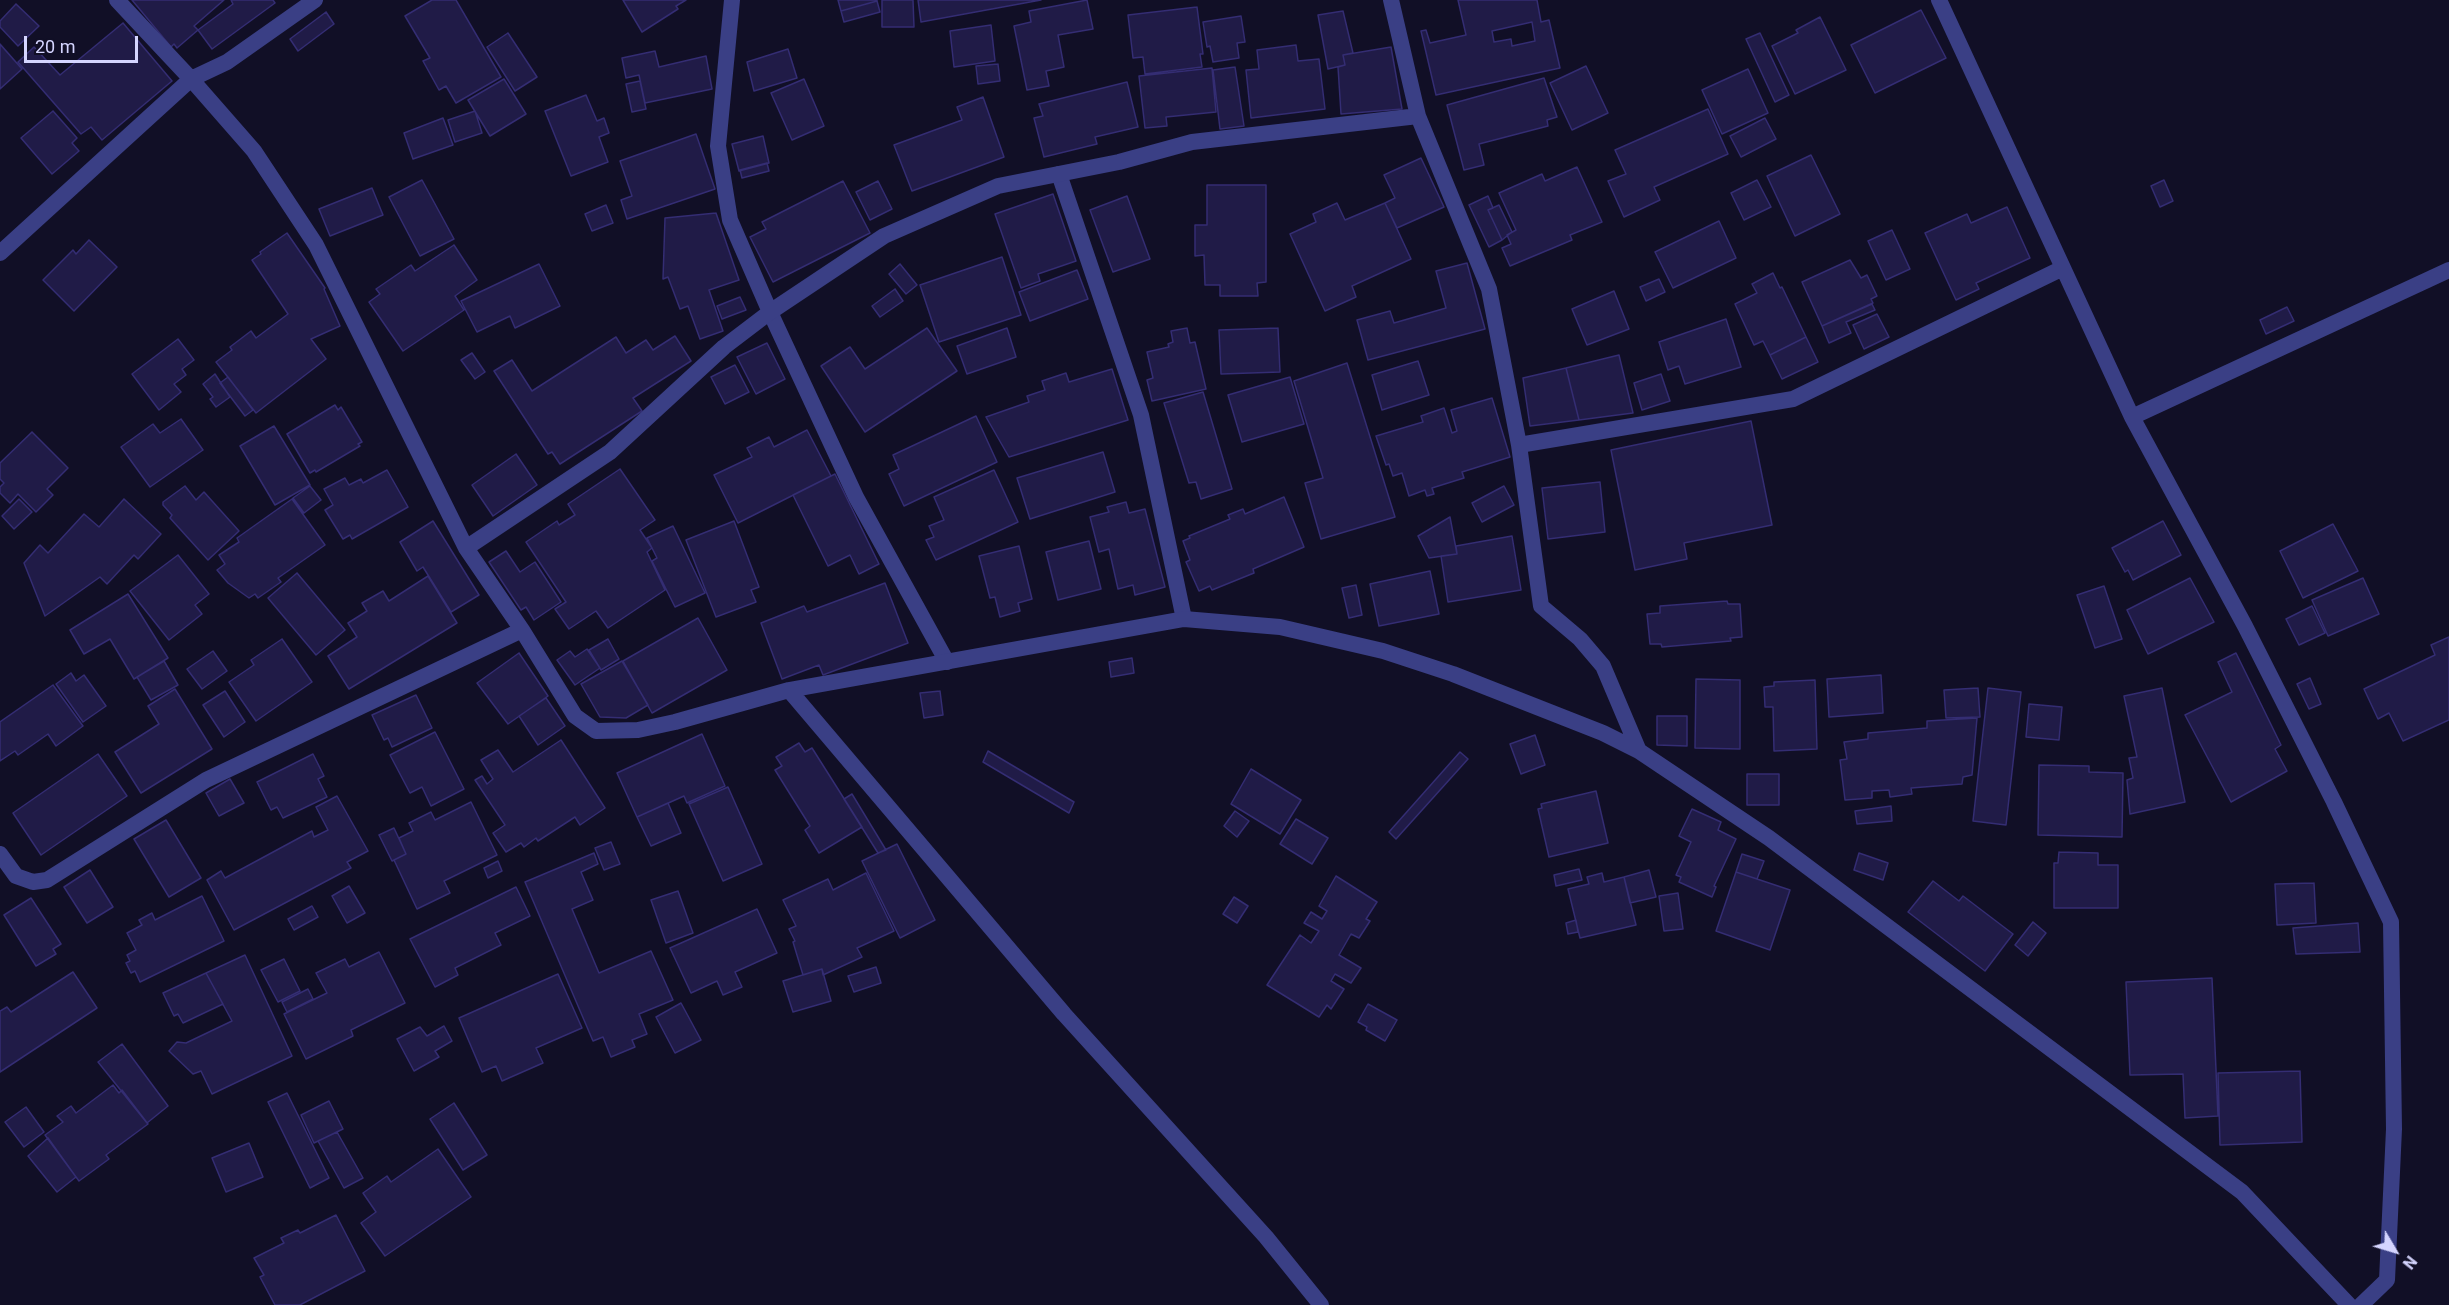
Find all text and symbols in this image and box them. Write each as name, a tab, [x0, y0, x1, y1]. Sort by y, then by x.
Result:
scale bar	[27, 24, 141, 62]
text: 20 m	[35, 36, 75, 57]
north arrow	[2365, 1221, 2425, 1281]
text: N	[2399, 1252, 2421, 1273]

